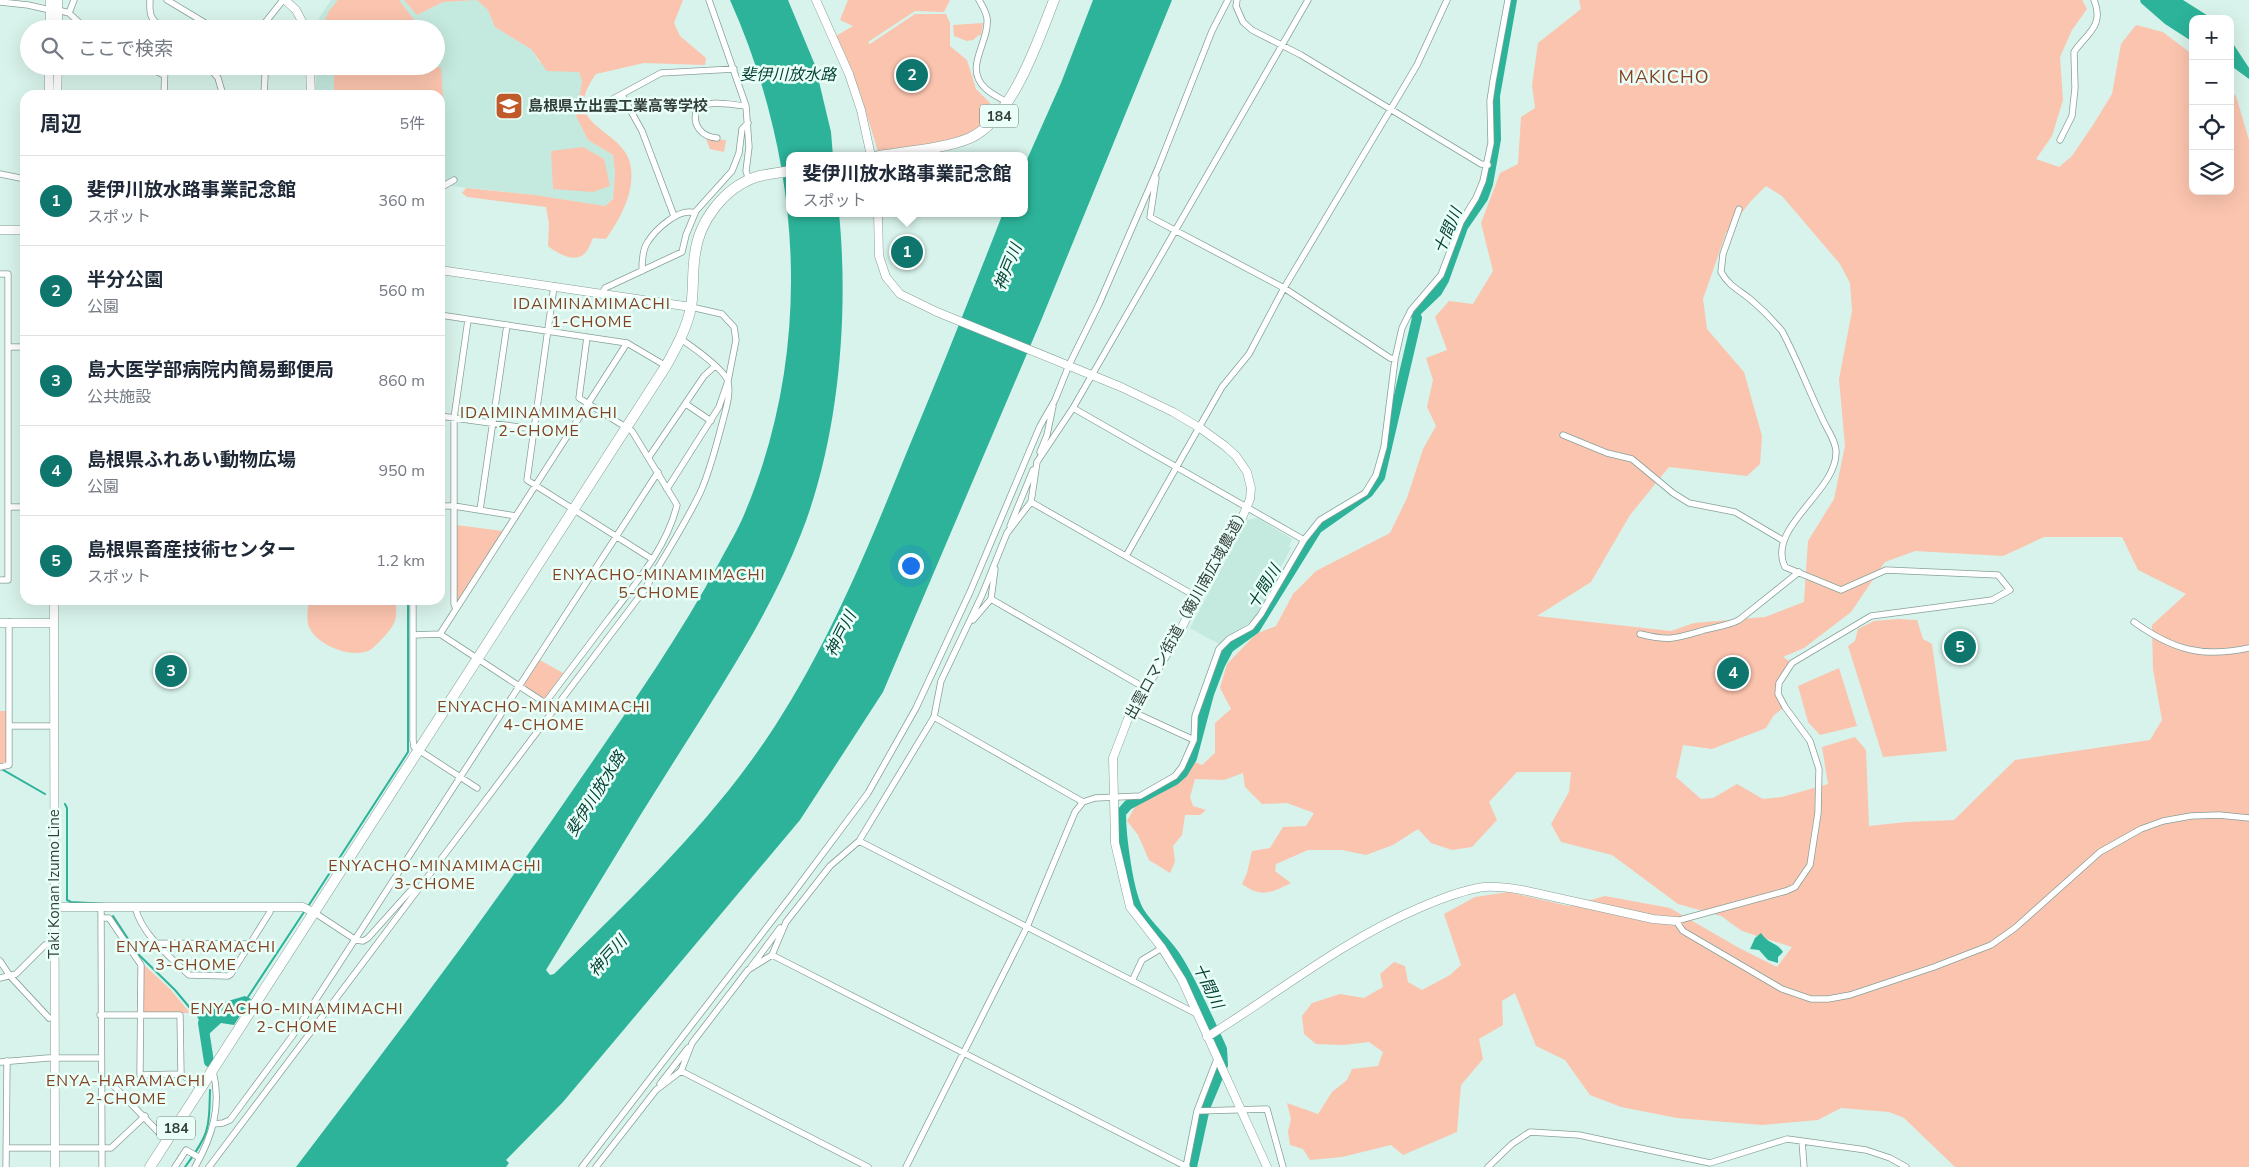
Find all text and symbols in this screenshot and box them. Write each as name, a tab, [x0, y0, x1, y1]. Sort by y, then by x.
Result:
map controls	[2189, 15, 2234, 195]
button: +	[2189, 15, 2234, 60]
search box	[20, 20, 445, 75]
icon: search	[38, 34, 66, 62]
text: ここで検索	[78, 36, 173, 62]
pin: 2	[896, 56, 928, 94]
button: −	[2189, 60, 2234, 105]
water label: 斐伊川放水路	[740, 64, 838, 86]
district label: MAKICHO	[1619, 65, 1710, 89]
school or university icon: 島根県立出雲工業高等学校	[494, 91, 524, 121]
place label: 島根県立出雲工業高等学校	[528, 96, 708, 116]
road number: 184	[980, 104, 1018, 128]
button: locate	[2189, 105, 2234, 150]
text: 周辺	[40, 110, 82, 138]
text: 5件	[399, 113, 425, 135]
button: layers	[2189, 150, 2234, 195]
popup	[786, 152, 1028, 217]
text: 斐伊川放水路事業記念館	[802, 161, 1012, 187]
text: 斐伊川放水路事業記念館	[87, 177, 296, 203]
text: 1	[51, 190, 61, 212]
text: 360 m	[378, 190, 425, 212]
text: スポット	[802, 190, 867, 212]
water label: 十間川	[1428, 203, 1468, 257]
text: スポット	[87, 206, 151, 228]
pin: 1	[891, 233, 923, 271]
water label: 神戸川	[989, 239, 1028, 293]
text: 半分公園	[87, 267, 163, 293]
text: 2	[51, 280, 61, 302]
text: 560 m	[378, 280, 425, 302]
district label: IDAIMINAMIMACHI 1-CHOME	[513, 293, 671, 333]
text: 公園	[87, 296, 119, 318]
text: 島大医学部病院内簡易郵便局	[87, 357, 334, 383]
text: 3	[51, 370, 61, 392]
text: 860 m	[378, 370, 425, 392]
text: 公共施設	[87, 386, 151, 408]
district label: IDAIMINAMIMACHI 2-CHOME	[460, 402, 618, 442]
text: 島根県ふれあい動物広場	[87, 447, 296, 473]
text: 4	[51, 460, 61, 482]
text: 950 m	[378, 460, 425, 482]
text: 公園	[87, 476, 119, 498]
street label: 出雲ロマン街道（簸川南広域農道）	[1120, 503, 1254, 723]
text: 島根県畜産技術センター	[87, 537, 296, 563]
text: 5	[51, 550, 61, 572]
text: 1.2 km	[376, 550, 425, 572]
your location	[898, 553, 924, 579]
water label: 十間川	[1242, 559, 1287, 613]
district label: ENYACHO-MINAMIMACHI 5-CHOME	[552, 564, 766, 604]
text: スポット	[87, 566, 151, 588]
water label: 神戸川	[820, 606, 863, 660]
pin: 5	[1944, 628, 1976, 666]
pin: 3	[155, 652, 187, 690]
pin: 4	[1717, 654, 1749, 692]
district label: ENYACHO-MINAMIMACHI 4-CHOME	[437, 696, 651, 736]
water label: 斐伊川放水路	[561, 746, 632, 841]
street label: Taki Konan Izumo Line	[44, 809, 64, 959]
district label: ENYACHO-MINAMIMACHI 3-CHOME	[328, 855, 542, 895]
water label: 神戸川	[584, 929, 634, 981]
district label: ENYA-HARAMACHI 3-CHOME	[116, 936, 276, 976]
water label: 十間川	[1188, 960, 1229, 1014]
district label: ENYACHO-MINAMIMACHI 2-CHOME	[190, 998, 404, 1038]
district label: ENYA-HARAMACHI 2-CHOME	[46, 1070, 206, 1110]
road number: 184	[157, 1116, 195, 1140]

